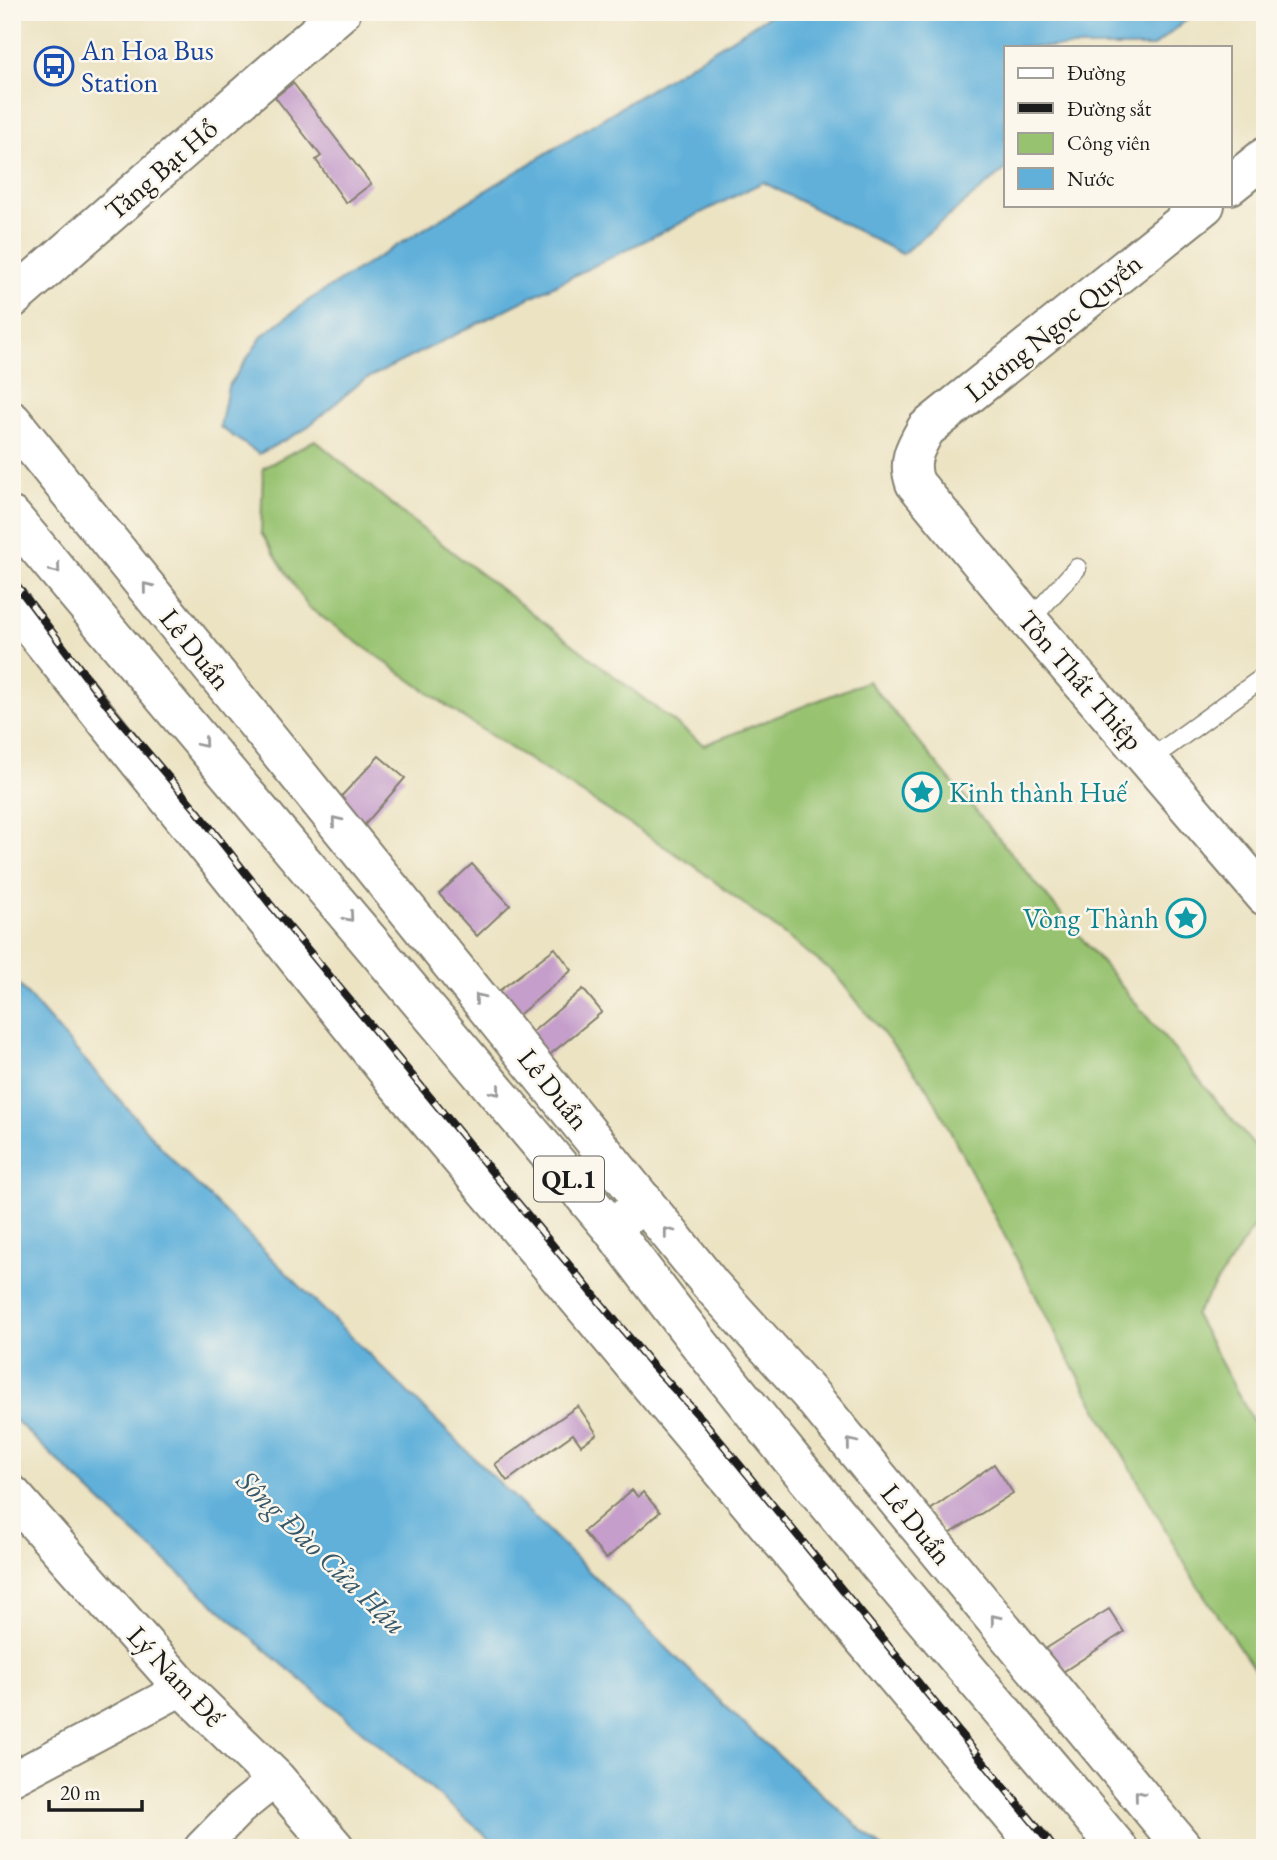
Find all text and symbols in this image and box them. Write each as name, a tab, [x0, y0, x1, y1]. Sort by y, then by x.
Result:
place label: An Hoa Bus Station	[80, 32, 214, 100]
bus stop icon: An Hoa Bus Station	[33, 45, 75, 87]
legend	[1004, 46, 1232, 206]
text: Đường	[1067, 59, 1126, 86]
text: Đường sắt	[1067, 95, 1152, 122]
street label: Tăng Bạt Hổ	[97, 110, 225, 228]
text: Công viên	[1067, 129, 1150, 156]
text: Nước	[1067, 165, 1115, 192]
street label: Lương Ngọc Quyến	[957, 244, 1149, 409]
one-way arrow	[48, 561, 60, 574]
one-way arrow	[142, 583, 155, 595]
street label: Lê Duẩn	[152, 601, 240, 697]
street label: Tôn Thất Thiệp	[1010, 602, 1152, 758]
one-way arrow	[195, 735, 207, 748]
place icon: Kinh thành Huế	[901, 771, 943, 813]
place label: Kinh thành Huế	[949, 774, 1128, 810]
one-way arrow	[332, 817, 344, 830]
place icon: Vòng Thành	[1165, 897, 1207, 939]
place label: Vòng Thành	[1023, 900, 1159, 936]
one-way arrow	[341, 909, 353, 922]
one-way arrow	[475, 993, 488, 1005]
street label: Lê Duẩn	[510, 1041, 598, 1137]
one-way arrow	[488, 1083, 500, 1096]
road number: QL.1	[534, 1156, 604, 1202]
one-way arrow	[664, 1227, 677, 1239]
one-way arrow	[847, 1439, 859, 1452]
water label: Sông Đào Cửa Hậu	[228, 1460, 415, 1643]
street label: Lê Duẩn	[873, 1476, 961, 1572]
one-way arrow	[991, 1615, 1003, 1628]
street label: Lý Nam Đế	[120, 1618, 233, 1735]
scale bar	[49, 1769, 142, 1813]
text: 20 m	[60, 1779, 101, 1806]
one-way arrow	[1135, 1790, 1148, 1803]

